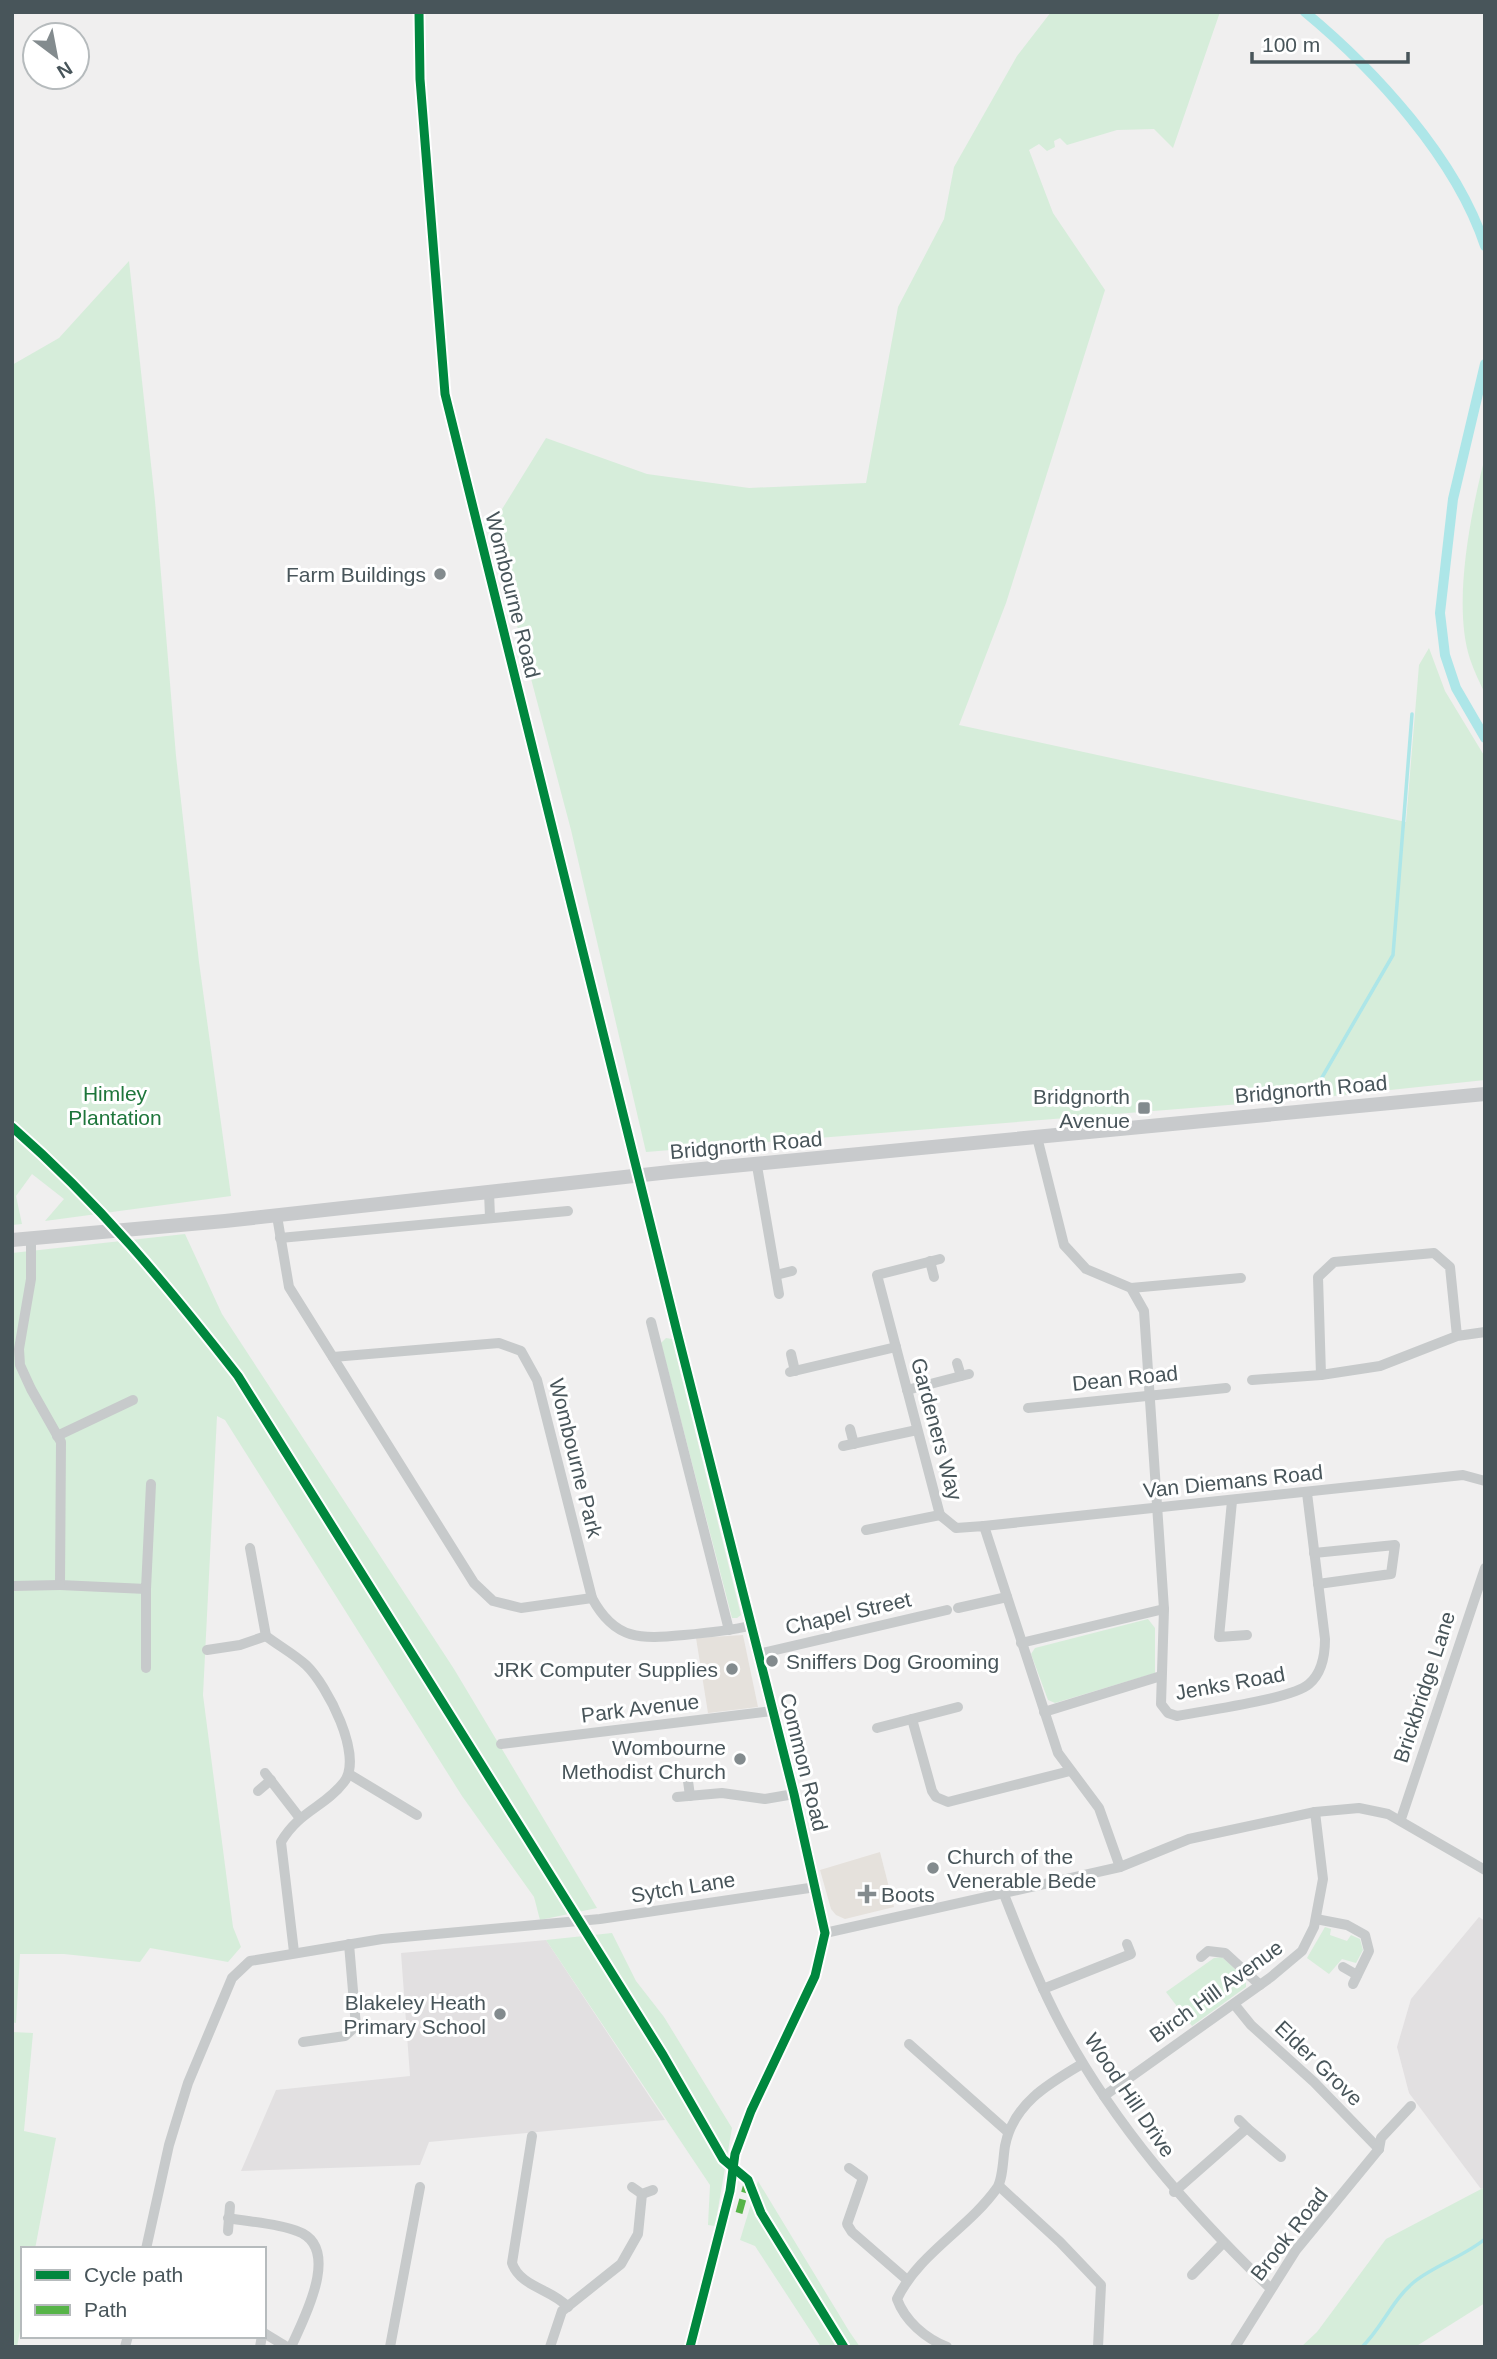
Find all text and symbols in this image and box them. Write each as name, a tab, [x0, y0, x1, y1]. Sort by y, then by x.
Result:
north arrow	[21, 21, 91, 91]
scale bar	[1252, 21, 1408, 65]
text: 100 m	[1262, 33, 1320, 56]
text: N	[53, 57, 76, 83]
street label: Wombourne Road	[481, 510, 545, 680]
place label: Farm Buildings	[286, 563, 426, 586]
marker: Farm Buildings	[432, 566, 448, 582]
street label: Bridgnorth Road	[1234, 1071, 1388, 1107]
park label: Himley Plantation	[68, 1082, 162, 1129]
place label: Bridgnorth Avenue	[1033, 1085, 1130, 1132]
marker: Bridgnorth Avenue	[1136, 1100, 1152, 1116]
street label: Bridgnorth Road	[669, 1127, 823, 1163]
street label: Gardeners Way	[907, 1355, 967, 1503]
street label: Dean Road	[1071, 1361, 1179, 1395]
street label: Wombourne Park	[545, 1376, 607, 1540]
street label: Van Diemans Road	[1142, 1460, 1324, 1502]
street label: Chapel Street	[783, 1587, 913, 1639]
street label: Brickbridge Lane	[1389, 1609, 1459, 1765]
place label: Sniffers Dog Grooming	[786, 1650, 999, 1673]
marker: Sniffers Dog Grooming	[764, 1653, 780, 1669]
place label: JRK Computer Supplies	[494, 1658, 718, 1681]
marker: JRK Computer Supplies	[724, 1661, 740, 1677]
street label: Jenks Road	[1173, 1662, 1287, 1704]
street label: Park Avenue	[580, 1689, 700, 1727]
street label: Common Road	[776, 1691, 832, 1833]
place label: Wombourne Methodist Church	[561, 1736, 726, 1783]
marker: Wombourne Methodist Church	[732, 1751, 748, 1767]
place label: Church of the Venerable Bede	[947, 1845, 1096, 1892]
marker: Church of the Venerable Bede	[925, 1860, 941, 1876]
street label: Sytch Lane	[629, 1867, 737, 1907]
place label: Boots	[881, 1883, 935, 1906]
marker: Boots	[859, 1886, 875, 1902]
street label: Birch Hill Avenue	[1145, 1935, 1287, 2047]
place label: Blakeley Heath Primary School	[344, 1991, 486, 2038]
marker: Blakeley Heath Primary School	[492, 2006, 508, 2022]
street label: Elder Grove	[1271, 2016, 1367, 2110]
street label: Wood Hill Drive	[1080, 2029, 1180, 2161]
street label: Brook Road	[1246, 2183, 1332, 2285]
legend	[21, 2247, 266, 2338]
text: Cycle path	[84, 2263, 183, 2286]
text: Path	[84, 2298, 127, 2321]

